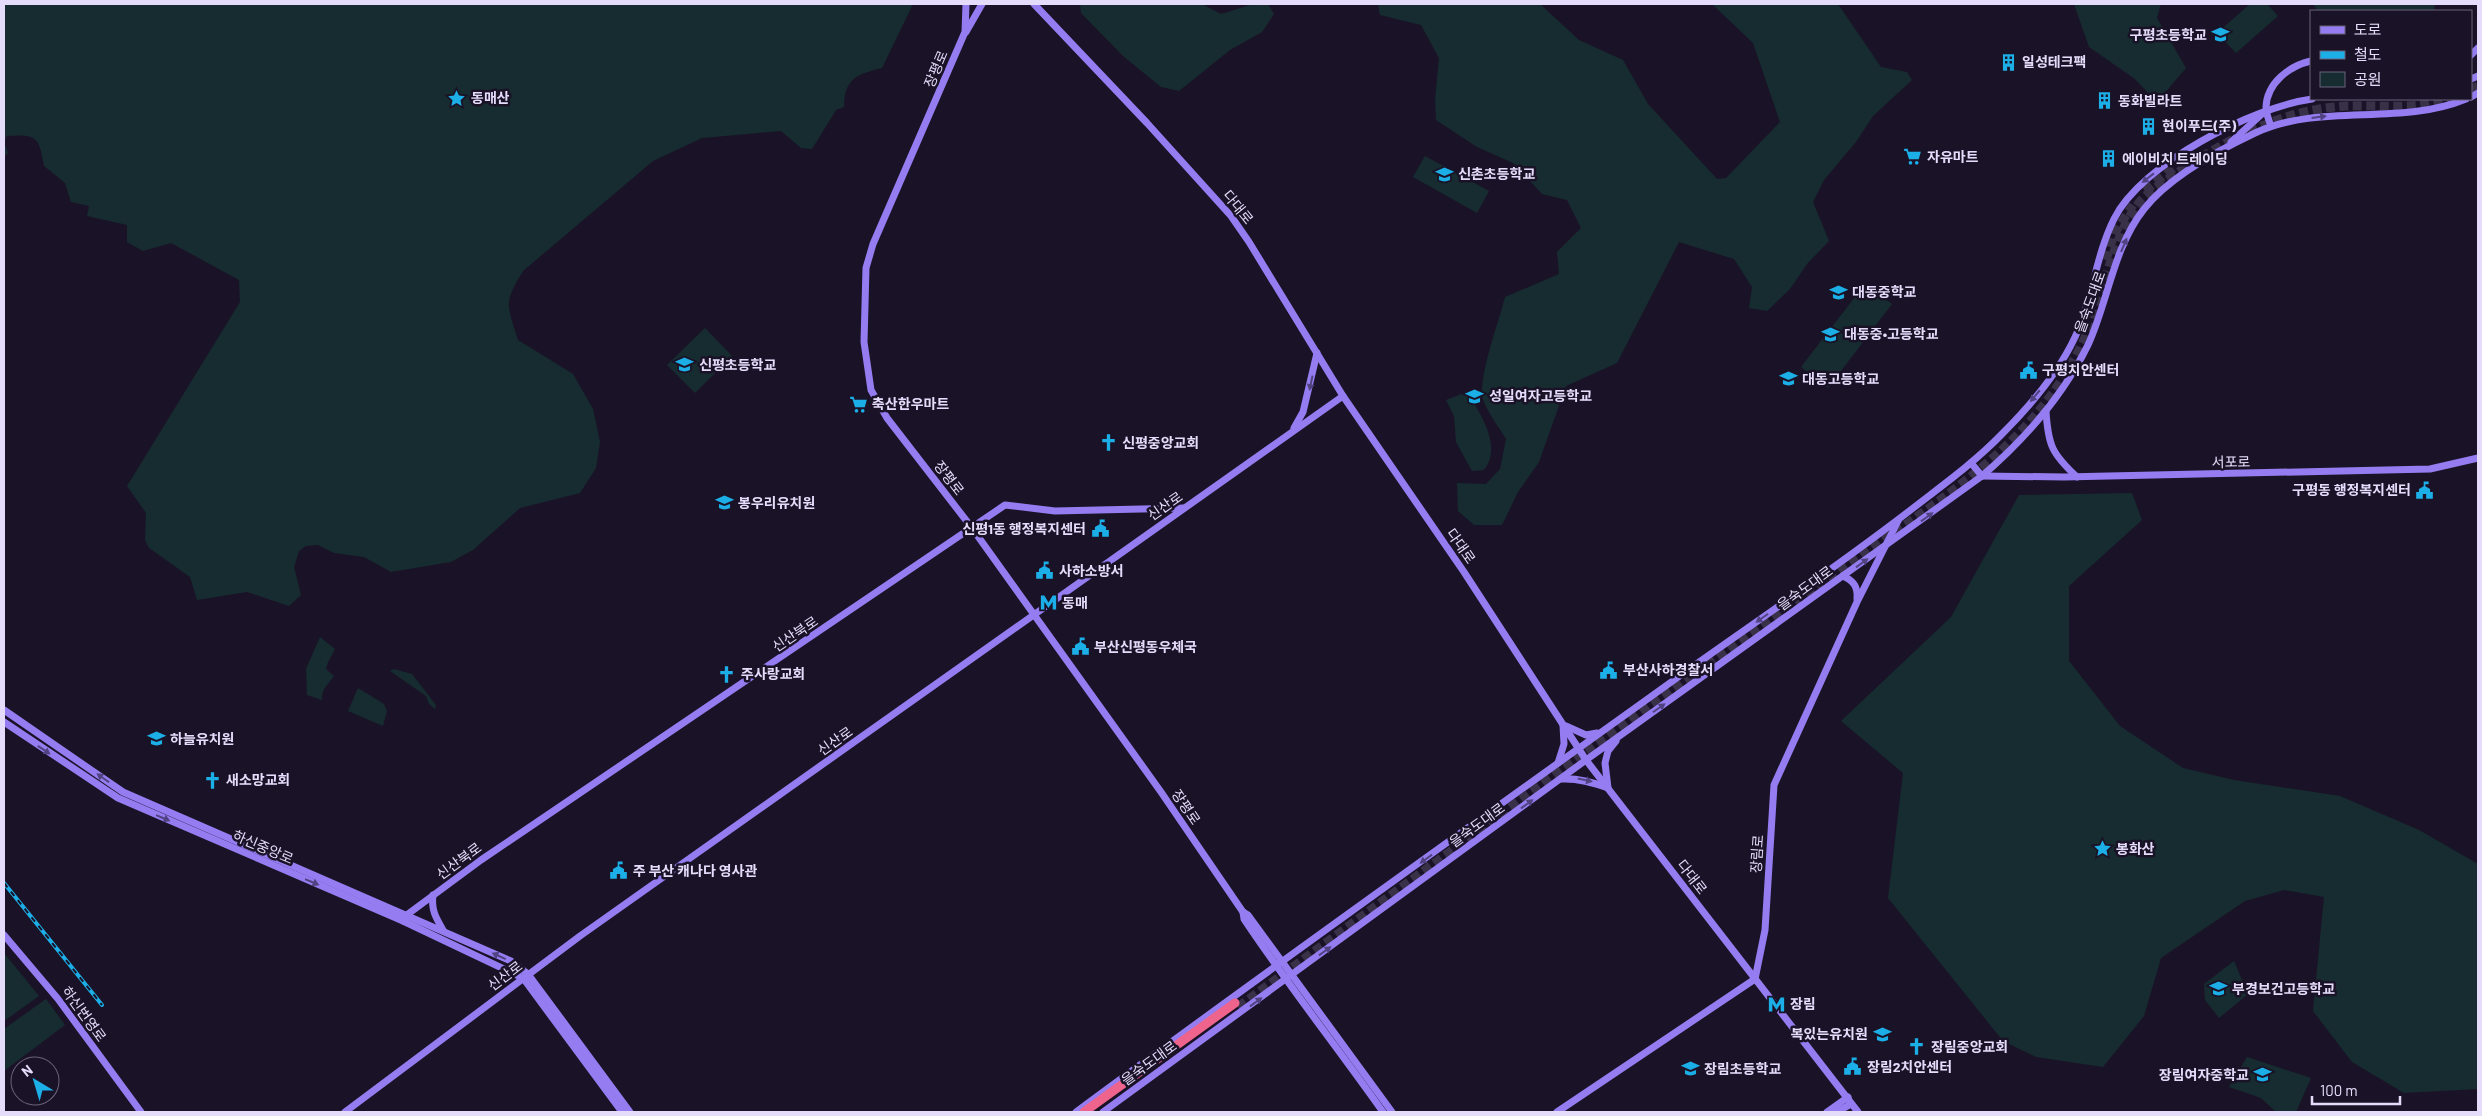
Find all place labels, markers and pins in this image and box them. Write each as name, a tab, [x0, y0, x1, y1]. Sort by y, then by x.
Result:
school or university icon: 구평초등학교	[2211, 25, 2231, 45]
place label: 구평초등학교	[2130, 26, 2207, 43]
building icon: 일성테크팩	[1998, 52, 2018, 72]
place label: 일성테크팩	[2022, 53, 2086, 70]
place icon: 동매산	[447, 88, 467, 108]
place label: 동매산	[471, 89, 510, 106]
building icon: 동화빌라트	[2094, 91, 2114, 111]
place label: 동화빌라트	[2118, 92, 2183, 109]
building icon: 현이푸드(주)	[2138, 116, 2158, 136]
place label: 현이푸드(주)	[2162, 117, 2236, 134]
supermarket icon: 자유마트	[1903, 147, 1923, 167]
place label: 자유마트	[1927, 148, 1979, 165]
building icon: 에이비치 트레이딩	[2098, 149, 2118, 169]
place label: 에이비치 트레이딩	[2122, 150, 2228, 167]
school or university icon: 신촌초등학교	[1434, 164, 1454, 184]
place label: 신촌초등학교	[1458, 165, 1535, 182]
school or university icon: 대동중학교	[1828, 282, 1848, 302]
place label: 대동중학교	[1852, 283, 1917, 300]
school or university icon: 대동중•고등학교	[1820, 324, 1840, 344]
place label: 대동중•고등학교	[1844, 325, 1939, 342]
school or university icon: 신평초등학교	[675, 355, 695, 375]
place label: 신평초등학교	[699, 356, 776, 373]
public building icon: 구평치안센터	[2018, 360, 2038, 380]
place label: 구평치안센터	[2042, 361, 2119, 378]
school or university icon: 대동고등학교	[1778, 369, 1798, 389]
place label: 대동고등학교	[1802, 370, 1879, 387]
school or university icon: 성일여자고등학교	[1465, 386, 1485, 406]
place label: 성일여자고등학교	[1489, 387, 1592, 404]
supermarket icon: 축산한우마트	[848, 394, 868, 414]
place label: 축산한우마트	[872, 395, 949, 412]
church icon: 신평중앙교회	[1098, 433, 1118, 453]
place label: 신평중앙교회	[1122, 434, 1199, 451]
public building icon: 구평동 행정복지센터	[2415, 480, 2435, 500]
place label: 구평동 행정복지센터	[2292, 481, 2411, 498]
school or university icon: 봉우리유치원	[714, 493, 734, 513]
place label: 봉우리유치원	[738, 494, 815, 511]
public building icon: 신평1동 행정복지센터	[1090, 519, 1110, 539]
place label: 신평1동 행정복지센터	[962, 520, 1086, 537]
public building icon: 사하소방서	[1035, 561, 1055, 581]
place label: 사하소방서	[1059, 562, 1123, 579]
metro station icon: 동매	[1038, 593, 1058, 613]
place label: 동매	[1062, 594, 1088, 611]
public building icon: 부산신평동우체국	[1070, 637, 1090, 657]
place label: 부산신평동우체국	[1094, 638, 1197, 655]
public building icon: 부산사하경찰서	[1599, 660, 1619, 680]
place label: 부산사하경찰서	[1623, 661, 1713, 678]
church icon: 주사랑교회	[717, 664, 737, 684]
place label: 주사랑교회	[741, 665, 805, 682]
school or university icon: 하늘유치원	[146, 729, 166, 749]
place label: 하늘유치원	[170, 730, 234, 747]
church icon: 새소망교회	[202, 770, 222, 790]
place label: 새소망교회	[226, 771, 290, 788]
place icon: 봉화산	[2092, 839, 2112, 859]
place label: 봉화산	[2116, 840, 2155, 857]
public building icon: 주 부산 캐나다 영사관	[609, 861, 629, 881]
place label: 주 부산 캐나다 영사관	[633, 862, 757, 879]
school or university icon: 부경보건고등학교	[2208, 979, 2228, 999]
place label: 부경보건고등학교	[2232, 980, 2335, 997]
metro station icon: 장림	[1766, 994, 1786, 1014]
place label: 장림	[1790, 995, 1816, 1012]
school or university icon: 복있는유치원	[1872, 1024, 1892, 1044]
place label: 복있는유치원	[1791, 1025, 1868, 1042]
church icon: 장림중앙교회	[1907, 1037, 1927, 1057]
place label: 장림중앙교회	[1931, 1038, 2008, 1055]
public building icon: 장림2치안센터	[1843, 1057, 1863, 1077]
place label: 장림2치안센터	[1867, 1058, 1952, 1075]
school or university icon: 장림초등학교	[1680, 1059, 1700, 1079]
place label: 장림초등학교	[1704, 1060, 1781, 1077]
school or university icon: 장림여자중학교	[2253, 1065, 2273, 1085]
place label: 장림여자중학교	[2159, 1066, 2249, 1083]

